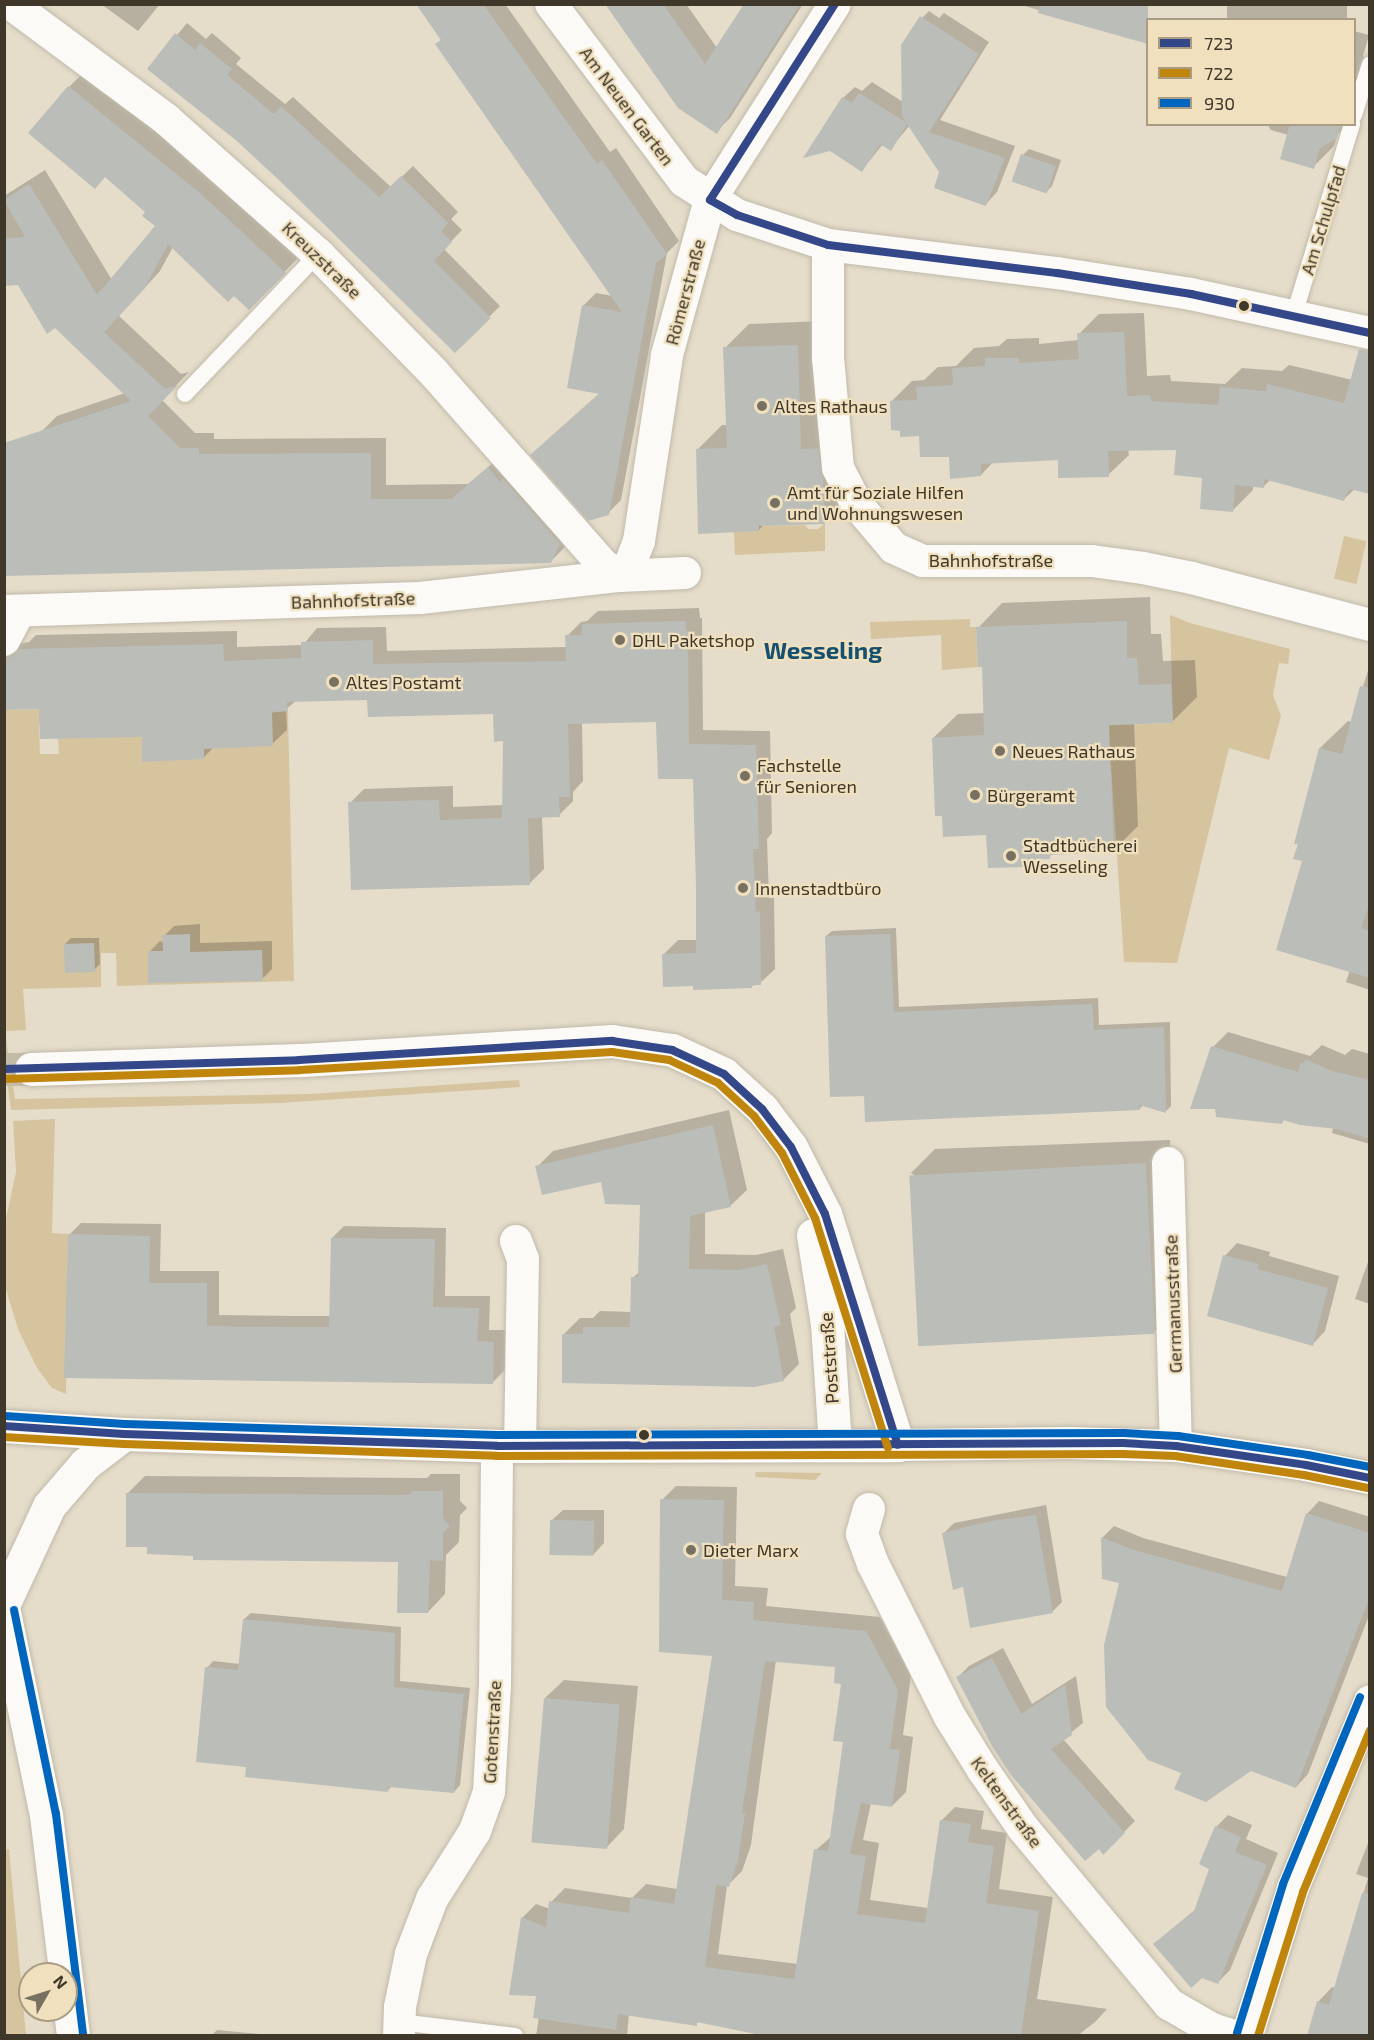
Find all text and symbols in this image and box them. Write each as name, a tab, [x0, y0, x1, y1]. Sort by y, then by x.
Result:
legend	[1146, 18, 1356, 126]
text: 723	[1204, 32, 1233, 54]
street label: Am Neuen Garten	[575, 42, 679, 170]
text: 722	[1204, 62, 1233, 84]
text: 930	[1204, 92, 1235, 114]
street label: Am Schulpfad	[1296, 163, 1350, 277]
street label: Kreuzstraße	[278, 217, 366, 303]
street label: Römerstraße	[660, 237, 710, 347]
unlabelled marker	[1238, 300, 1250, 312]
place label: Altes Rathaus	[774, 395, 888, 417]
marker: Altes Rathaus	[755, 399, 769, 413]
place label: Amt für Soziale Hilfen und Wohnungswesen	[787, 482, 965, 524]
marker: Amt für Soziale Hilfen und Wohnungswesen	[768, 496, 782, 510]
street label: Bahnhofstraße	[929, 549, 1053, 571]
street label: Bahnhofstraße	[290, 587, 416, 613]
place label: DHL Paketshop	[632, 629, 755, 651]
marker: DHL Paketshop	[613, 633, 627, 647]
district label: Wesseling	[764, 636, 882, 664]
place label: Altes Postamt	[346, 671, 461, 693]
marker: Altes Postamt	[327, 675, 341, 689]
place label: Neues Rathaus	[1012, 740, 1135, 762]
marker: Neues Rathaus	[993, 744, 1007, 758]
place label: Fachstelle für Senioren	[757, 755, 857, 798]
marker: Fachstelle für Senioren	[738, 769, 752, 783]
place label: Bürgeramt	[987, 784, 1075, 806]
marker: Bürgeramt	[968, 788, 982, 802]
place label: Stadtbücherei Wesseling	[1023, 835, 1137, 878]
marker: Stadtbücherei Wesseling	[1004, 849, 1018, 863]
place label: Innenstadtbüro	[755, 877, 882, 899]
marker: Innenstadtbüro	[736, 881, 750, 895]
street label: Germanusstraße	[1160, 1234, 1186, 1374]
street label: Poststraße	[815, 1312, 843, 1404]
unlabelled marker	[638, 1429, 650, 1441]
place label: Dieter Marx	[703, 1539, 799, 1561]
marker: Dieter Marx	[684, 1543, 698, 1557]
street label: Gotenstraße	[479, 1680, 505, 1784]
street label: Keltenstraße	[967, 1752, 1047, 1852]
north arrow	[18, 1962, 78, 2022]
text: N	[50, 1971, 72, 1992]

